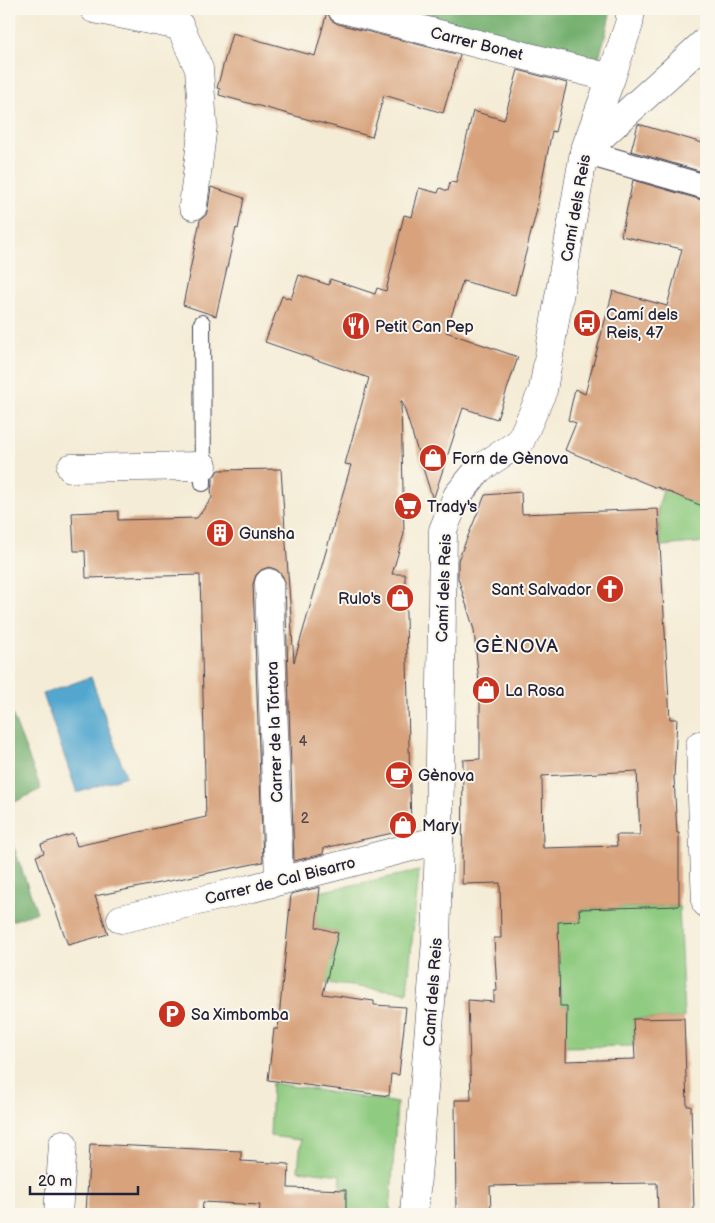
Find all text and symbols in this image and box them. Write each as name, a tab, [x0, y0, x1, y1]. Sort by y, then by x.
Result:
street label: Carrer Bonet	[428, 24, 525, 65]
street label: Camí dels Reis	[558, 153, 595, 263]
place label: Camí dels Reis, 47	[606, 306, 678, 343]
bus stop icon: Camí dels Reis, 47	[572, 308, 602, 338]
restaurant icon: Petit Can Pep	[341, 311, 371, 341]
place label: Petit Can Pep	[375, 318, 474, 337]
shop icon: Forn de Gènova	[418, 443, 448, 473]
place label: Forn de Gènova	[452, 450, 568, 469]
supermarket icon: Trady's	[393, 491, 423, 521]
place label: Trady's	[427, 498, 477, 517]
building icon: Gunsha	[205, 518, 235, 548]
place label: Gunsha	[239, 525, 295, 544]
street label: Camí dels Reis	[433, 533, 456, 643]
church icon: Sant Salvador	[595, 574, 625, 604]
place label: Sant Salvador	[491, 581, 591, 600]
shop icon: Rulo's	[385, 583, 415, 613]
place label: Rulo's	[338, 590, 381, 609]
district label: GÈNOVA	[475, 634, 559, 658]
street label: Carrer de la Tórtora	[264, 661, 287, 803]
shop icon: La Rosa	[471, 675, 501, 705]
place label: La Rosa	[505, 682, 565, 701]
house number: 4	[299, 733, 308, 750]
cafe icon: Gènova	[384, 760, 414, 790]
place label: Gènova	[418, 767, 474, 786]
house number: 2	[301, 810, 310, 827]
shop icon: Mary	[388, 810, 418, 840]
place label: Mary	[422, 817, 459, 836]
street label: Carrer de Cal Bisarro	[203, 854, 358, 909]
street label: Camí dels Reis	[420, 937, 447, 1047]
parking icon: Sa Ximbomba	[157, 999, 187, 1029]
place label: Sa Ximbomba	[191, 1006, 289, 1025]
scale bar	[30, 1163, 138, 1195]
text: 20 m	[38, 1172, 72, 1191]

